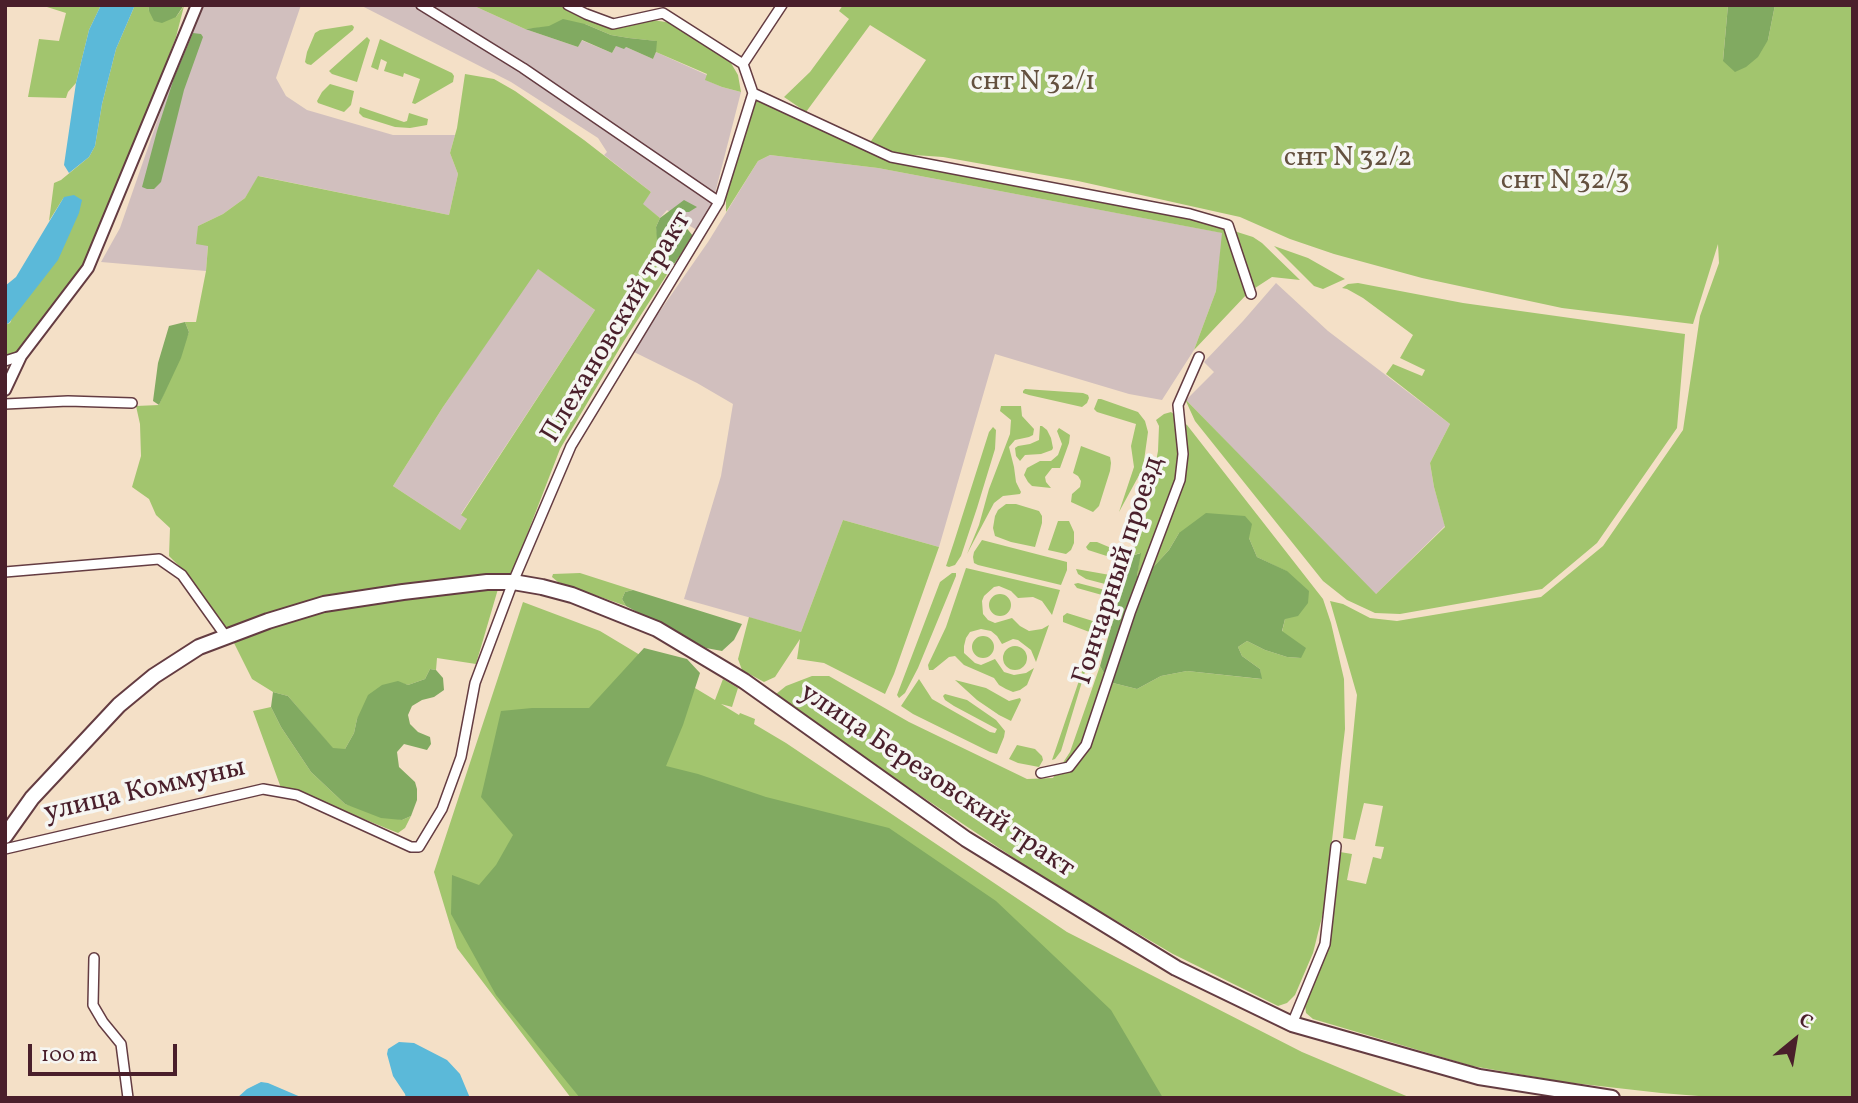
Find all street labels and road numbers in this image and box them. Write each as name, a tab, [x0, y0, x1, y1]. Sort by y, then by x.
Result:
street label: Плехановский тракт	[536, 206, 700, 450]
street label: Гончарный проезд	[1067, 453, 1173, 689]
street label: улица Березовский тракт	[792, 677, 1080, 887]
street label: улица Коммуны	[41, 752, 249, 832]

